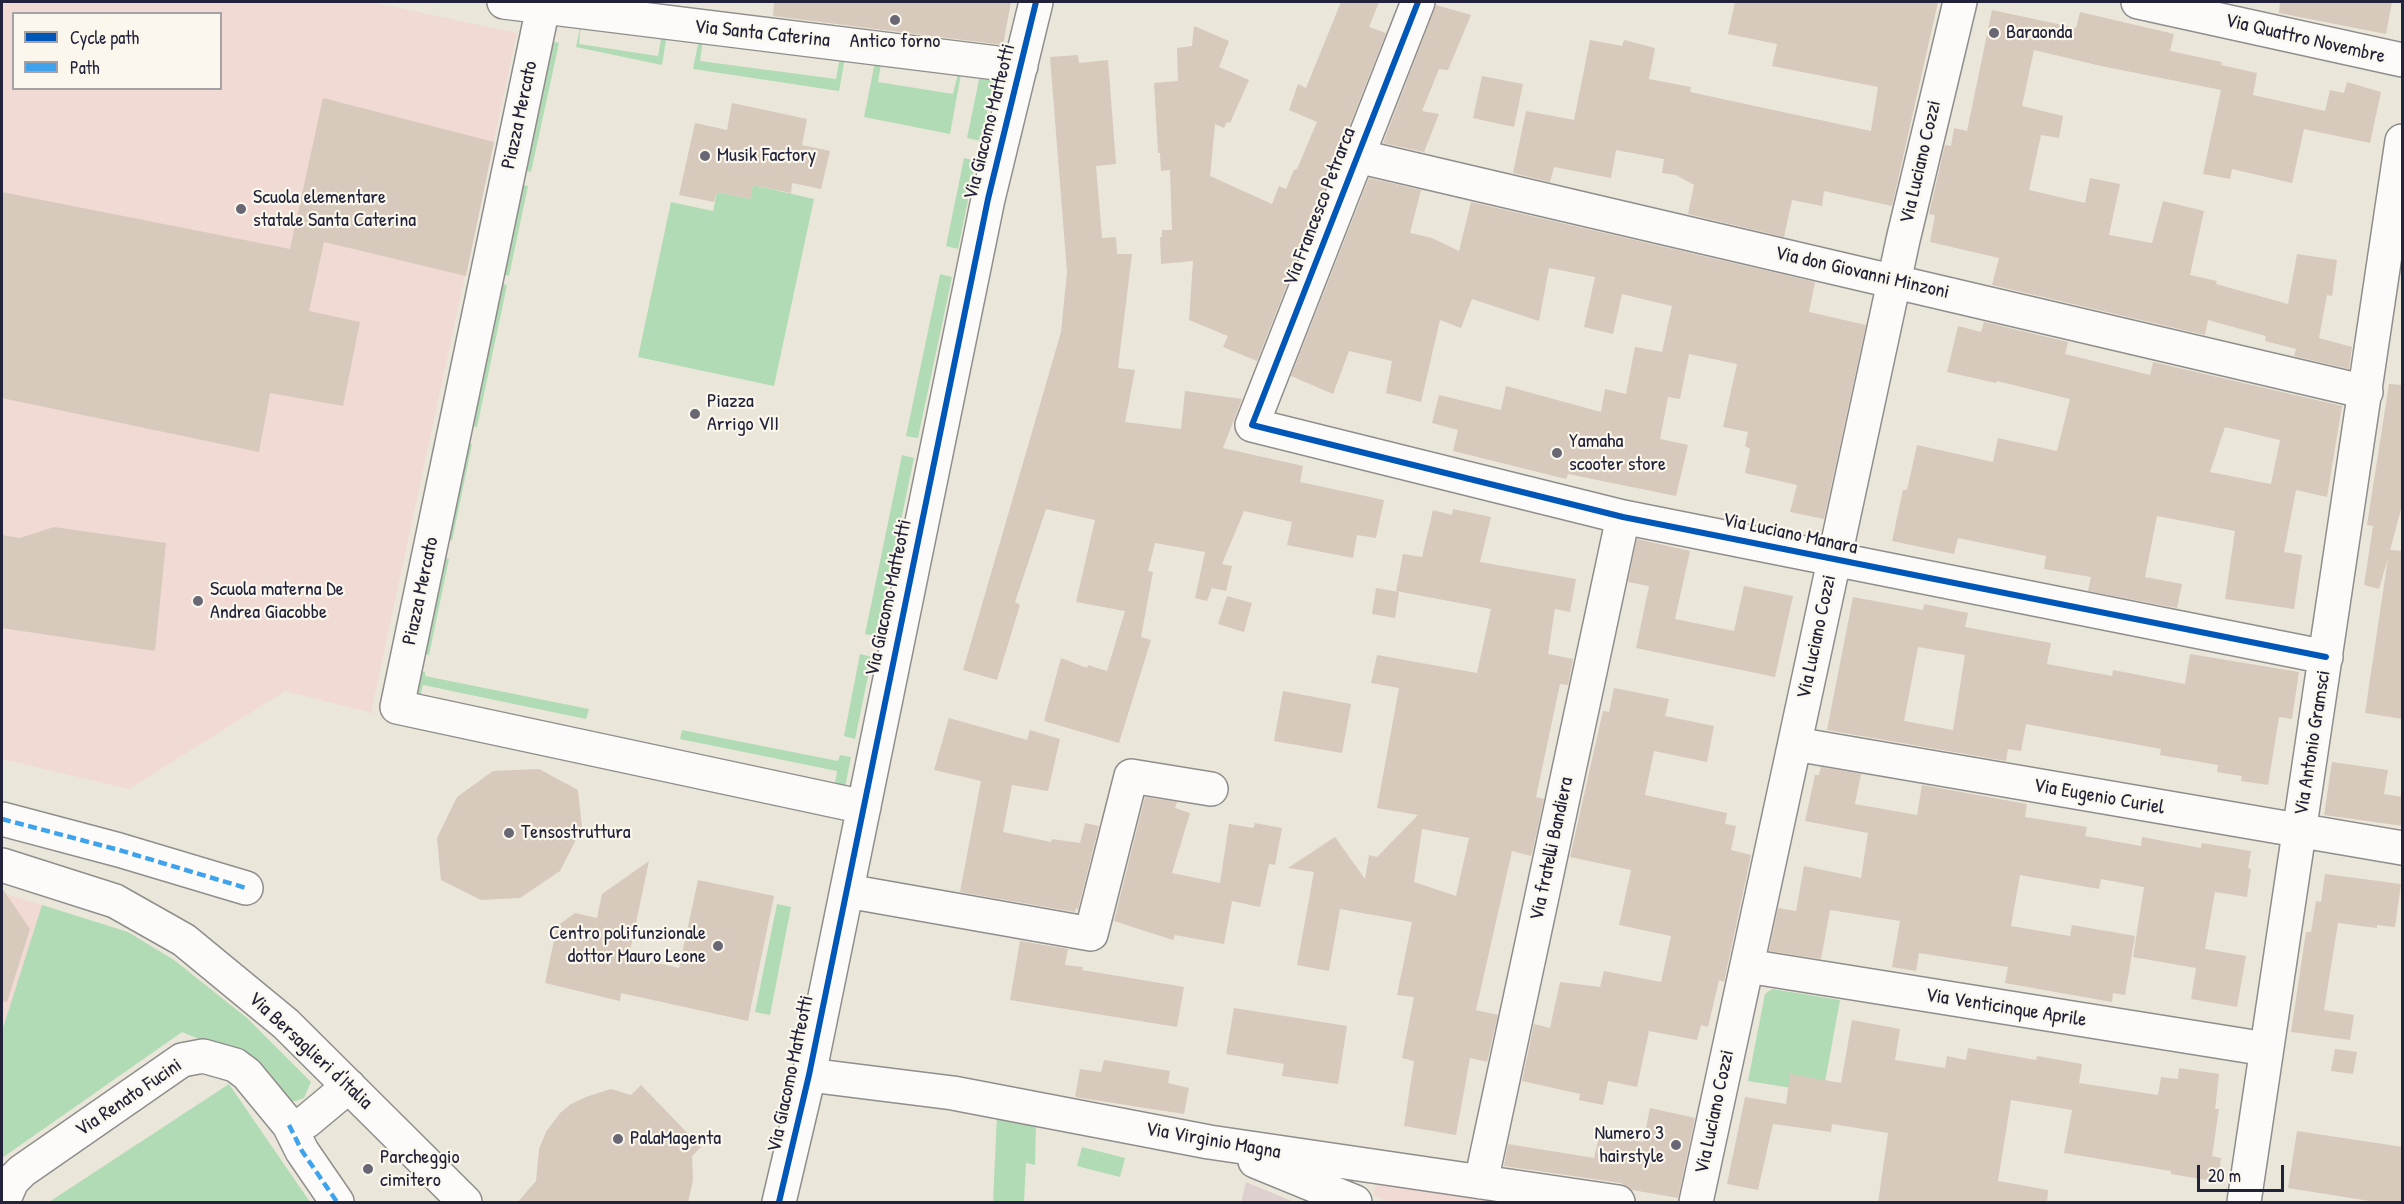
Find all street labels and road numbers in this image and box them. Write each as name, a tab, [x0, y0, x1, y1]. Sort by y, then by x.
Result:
street label: Via Quattro Novembre	[2223, 9, 2387, 69]
street label: Via Santa Caterina	[693, 15, 831, 53]
street label: Via Giacomo Matteotti	[959, 42, 1021, 202]
street label: Piazza Mercato	[497, 59, 543, 171]
street label: Via Luciano Cozzi	[1895, 98, 1947, 226]
street label: Via Francesco Petrarca	[1279, 125, 1361, 289]
street label: Via don Giovanni Minzoni	[1772, 241, 1952, 305]
street label: Via Luciano Manara	[1720, 508, 1860, 560]
street label: Via Giacomo Matteotti	[861, 517, 917, 679]
street label: Piazza Mercato	[398, 535, 444, 647]
street label: Via Luciano Cozzi	[1792, 573, 1842, 701]
street label: Via Antonio Gramsci	[2290, 669, 2336, 817]
street label: Via Eugenio Curiel	[2032, 774, 2166, 820]
street label: Via fratelli Bandiera	[1525, 775, 1579, 923]
street label: Via Venticinque Aprile	[1924, 983, 2088, 1033]
street label: Via Bersaglieri d'Italia	[243, 987, 377, 1115]
street label: Via Giacomo Matteotti	[763, 993, 819, 1155]
street label: Via Luciano Cozzi	[1690, 1048, 1740, 1176]
street label: Via Renato Fucini	[71, 1054, 187, 1142]
street label: Via Virginio Magna	[1144, 1117, 1282, 1165]

